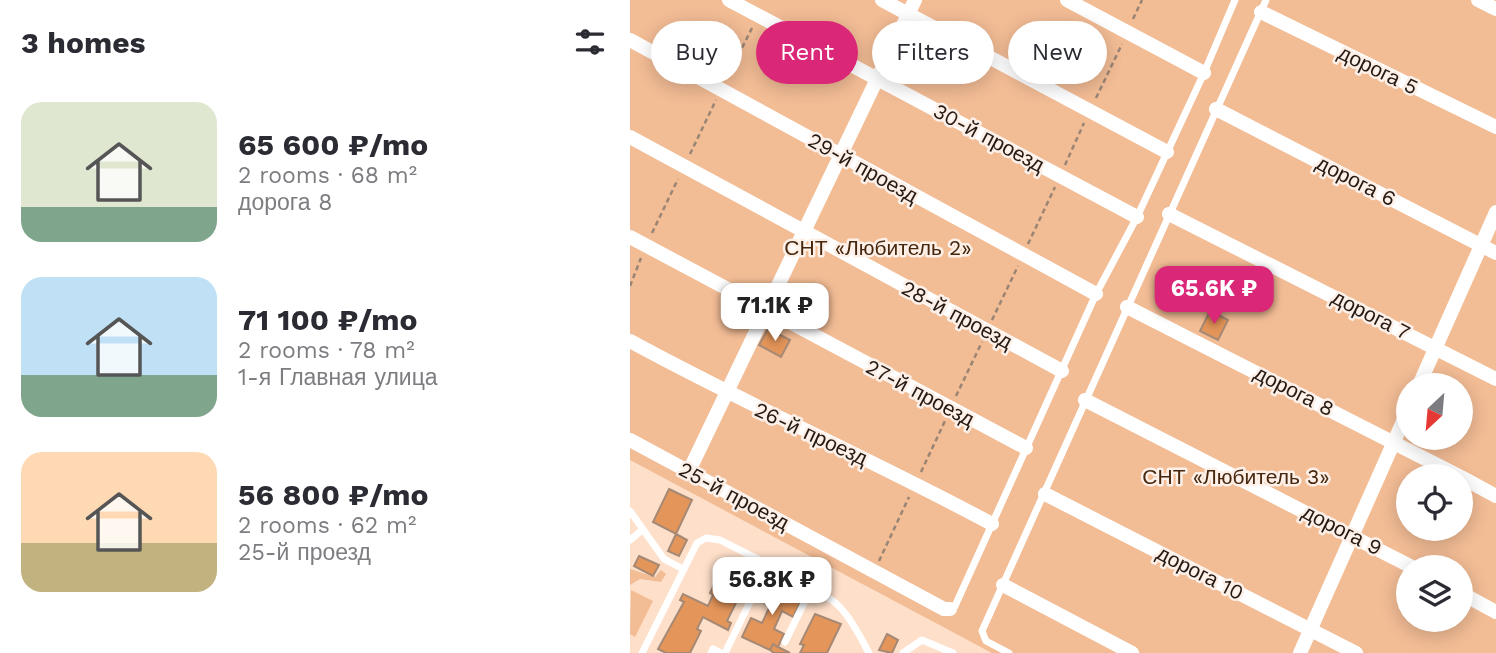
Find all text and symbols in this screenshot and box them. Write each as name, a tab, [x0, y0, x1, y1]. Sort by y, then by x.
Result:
chip: Buy	[651, 21, 742, 84]
chip: Rent	[756, 21, 858, 84]
chip: Filters	[872, 21, 994, 84]
chip: New	[1008, 21, 1107, 84]
icon: filters	[571, 23, 609, 61]
text: 3 homes	[21, 25, 146, 60]
street label: дорога 5	[1334, 40, 1422, 100]
street label: 30-й проезд	[929, 98, 1049, 177]
text: 65 600 ₽/mo	[238, 127, 428, 162]
street label: 29-й проезд	[804, 127, 923, 208]
icon: home	[77, 130, 161, 214]
street label: дорога 6	[1312, 150, 1400, 211]
text: 2 rooms · 68 m²	[238, 162, 417, 189]
text: дорога 8	[238, 189, 332, 216]
park label: СНТ «Любитель 2»	[784, 235, 972, 260]
pin: 65.6K ₽	[1149, 266, 1279, 326]
street label: 28-й проезд	[897, 275, 1017, 354]
text: 65.6K ₽	[1171, 275, 1257, 302]
pin: 71.1K ₽	[710, 284, 840, 343]
street label: дорога 7	[1328, 284, 1415, 345]
text: 71.1K ₽	[737, 292, 813, 319]
text: 71 100 ₽/mo	[238, 302, 418, 337]
icon: home	[77, 305, 161, 389]
text: 2 rooms · 78 m²	[238, 337, 415, 364]
street label: 27-й проезд	[862, 353, 979, 432]
street label: дорога 8	[1250, 360, 1338, 421]
text: 1-я Главная улица	[238, 364, 438, 391]
north arrow	[1396, 373, 1474, 450]
map controls	[1396, 373, 1473, 632]
street label: 26-й проезд	[751, 396, 872, 471]
street label: 25-й проезд	[675, 456, 794, 535]
park label: СНТ «Любитель 3»	[1142, 464, 1330, 489]
button: locate	[1396, 464, 1473, 541]
text: 56 800 ₽/mo	[238, 477, 428, 512]
icon: home	[77, 480, 161, 564]
street label: дорога 9	[1298, 499, 1386, 560]
text: 2 rooms · 62 m²	[238, 512, 416, 539]
text: 25-й проезд	[238, 539, 371, 566]
street label: дорога 10	[1153, 540, 1248, 605]
button: layers	[1396, 555, 1473, 632]
pin: 56.8K ₽	[707, 558, 837, 617]
text: 56.8K ₽	[729, 566, 815, 593]

